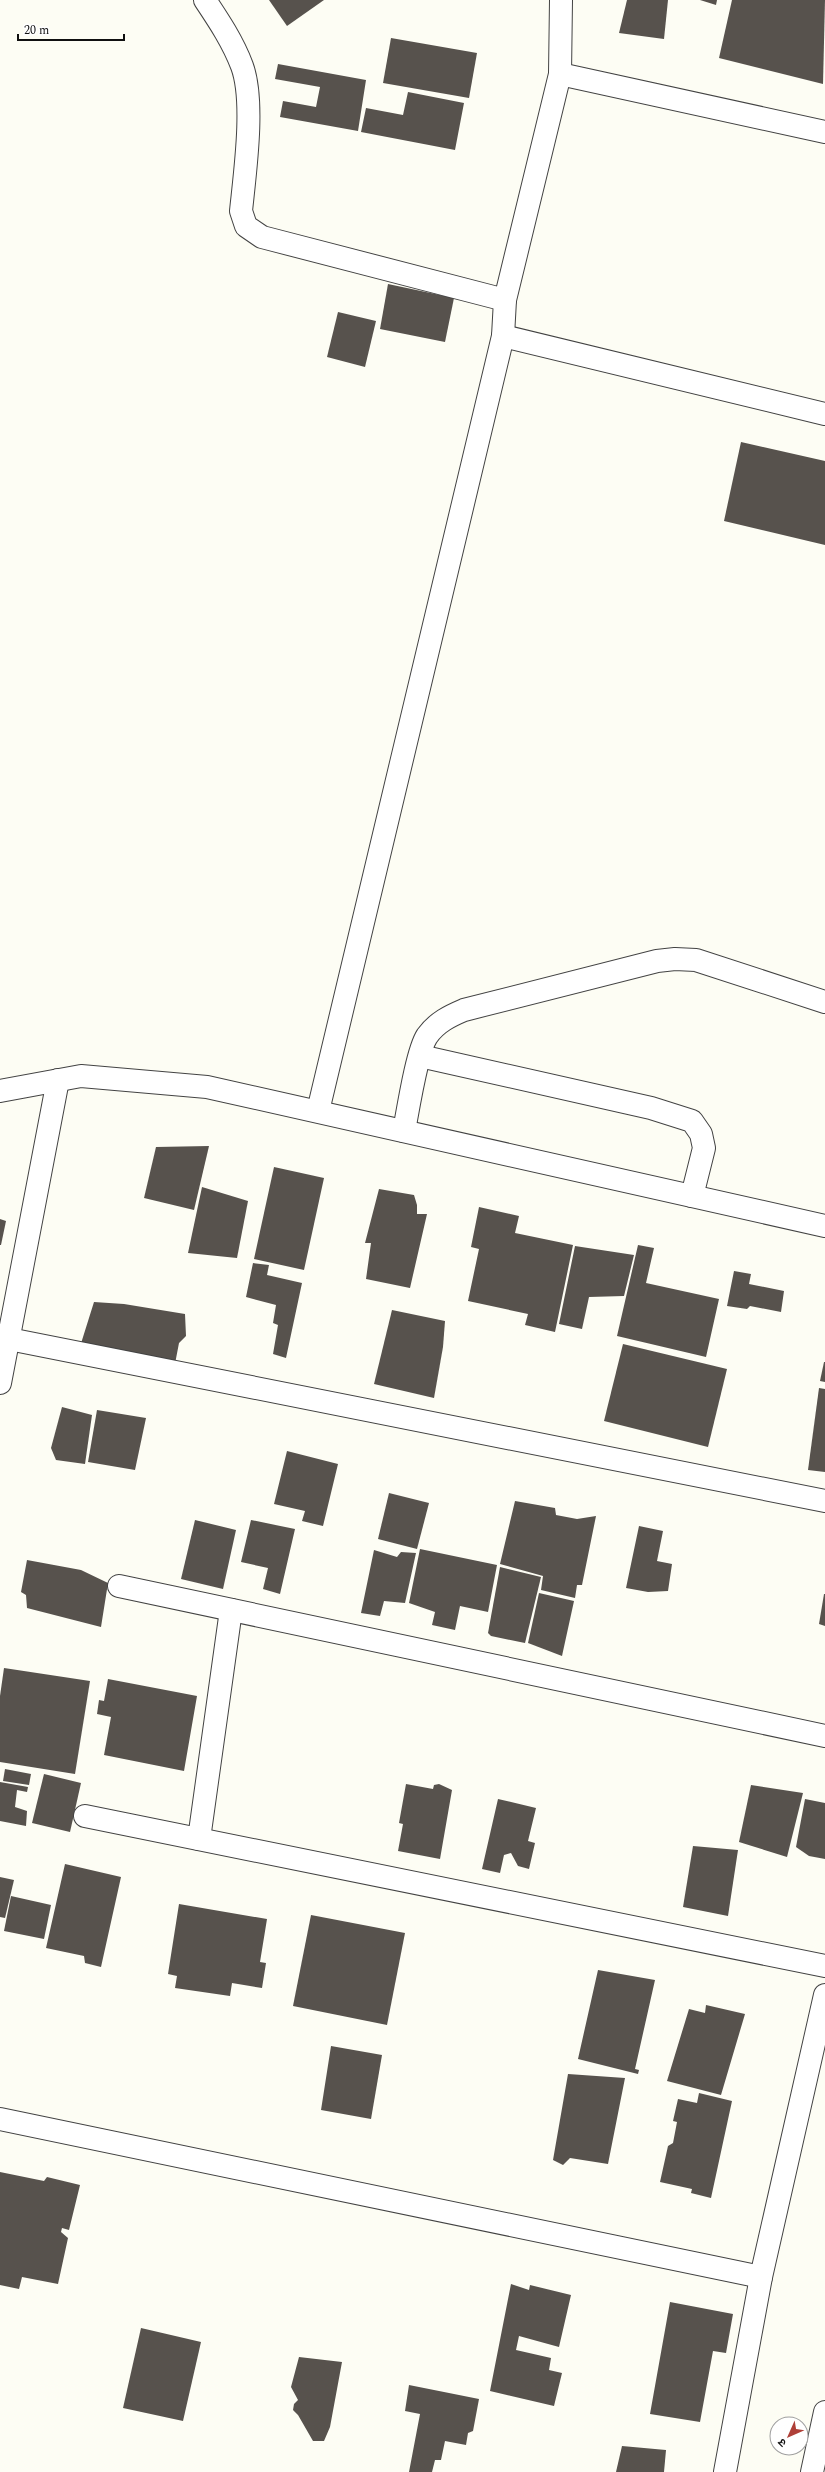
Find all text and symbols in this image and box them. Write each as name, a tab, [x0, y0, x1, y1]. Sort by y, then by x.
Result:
scale bar	[18, 16, 124, 42]
text: 20 m	[24, 21, 49, 40]
north arrow	[769, 2416, 809, 2456]
text: उ	[774, 2434, 791, 2451]

